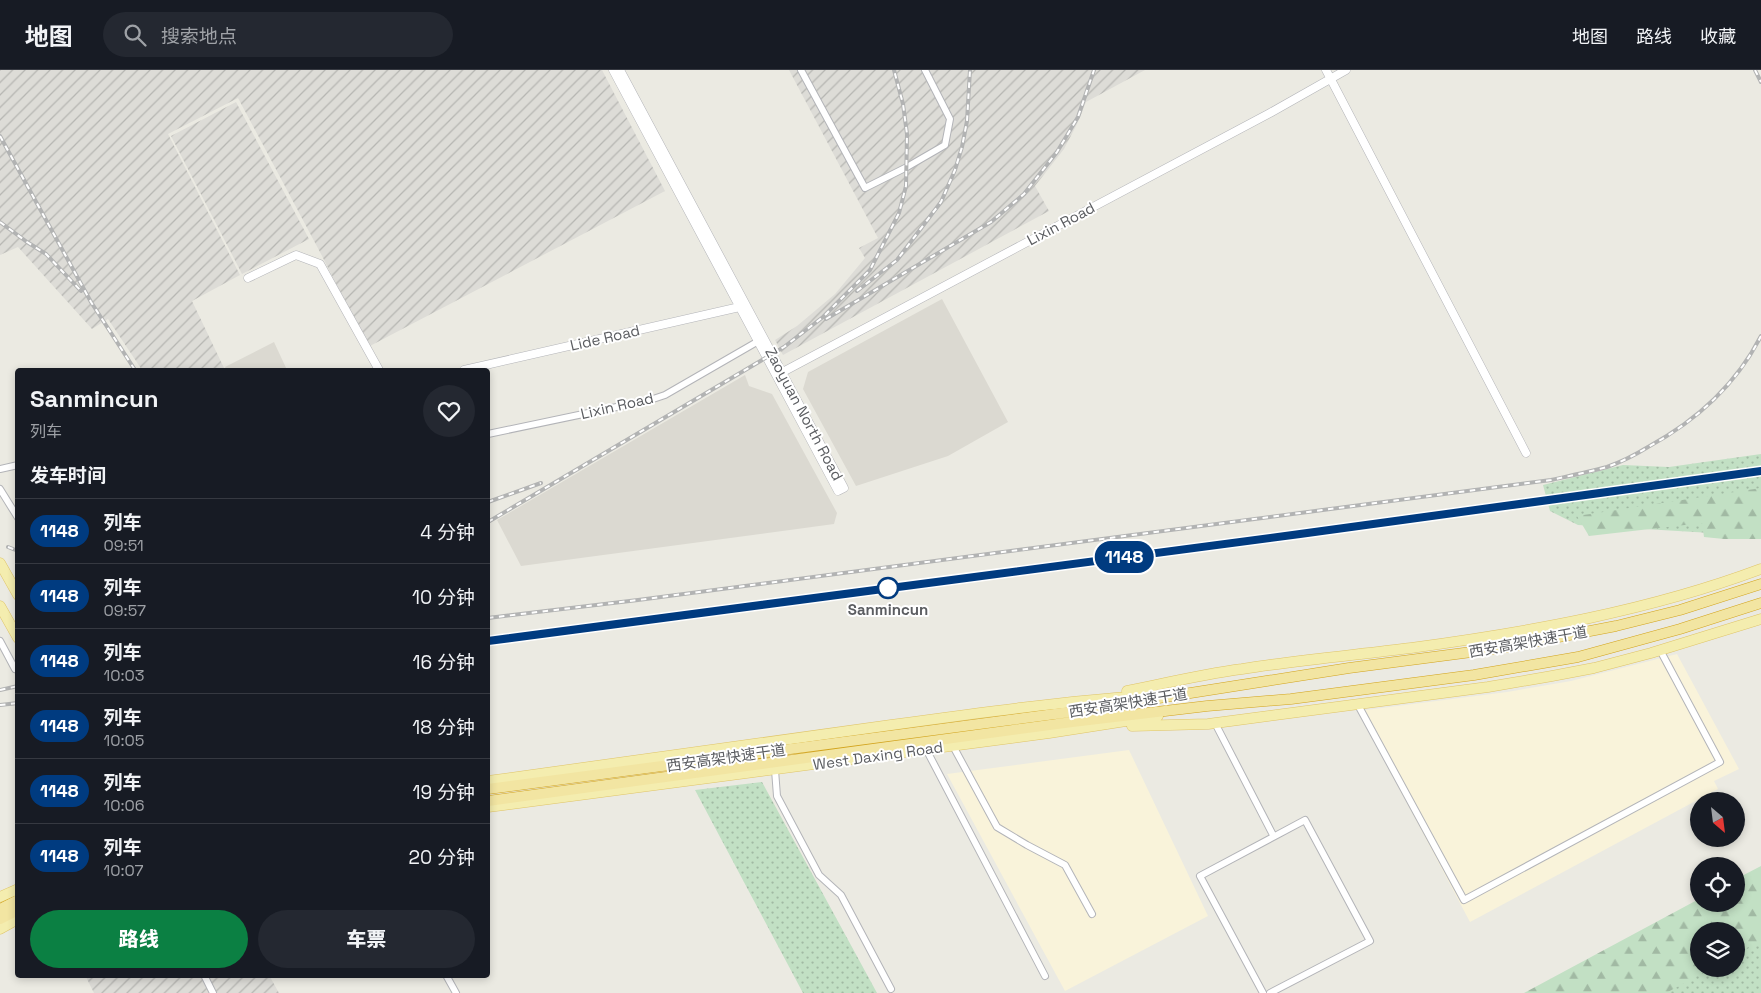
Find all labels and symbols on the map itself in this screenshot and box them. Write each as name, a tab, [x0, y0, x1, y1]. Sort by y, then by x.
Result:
street label: Lixin Road	[1023, 198, 1098, 249]
street label: Lide Road	[568, 320, 642, 355]
street label: Zaoyuan North Road	[761, 344, 848, 484]
street label: Lixin Road	[579, 388, 655, 423]
line badge: 1148	[1089, 541, 1159, 573]
marker: Sanmincun	[877, 577, 899, 599]
place label: Sanmincun	[848, 600, 928, 619]
street label: 西安高架快速干道	[1467, 622, 1589, 661]
street label: 西安高架快速干道	[1067, 684, 1189, 721]
street label: West Daxing Road	[812, 737, 944, 774]
street label: 西安高架快速干道	[665, 740, 787, 775]
north arrow	[1690, 792, 1745, 848]

